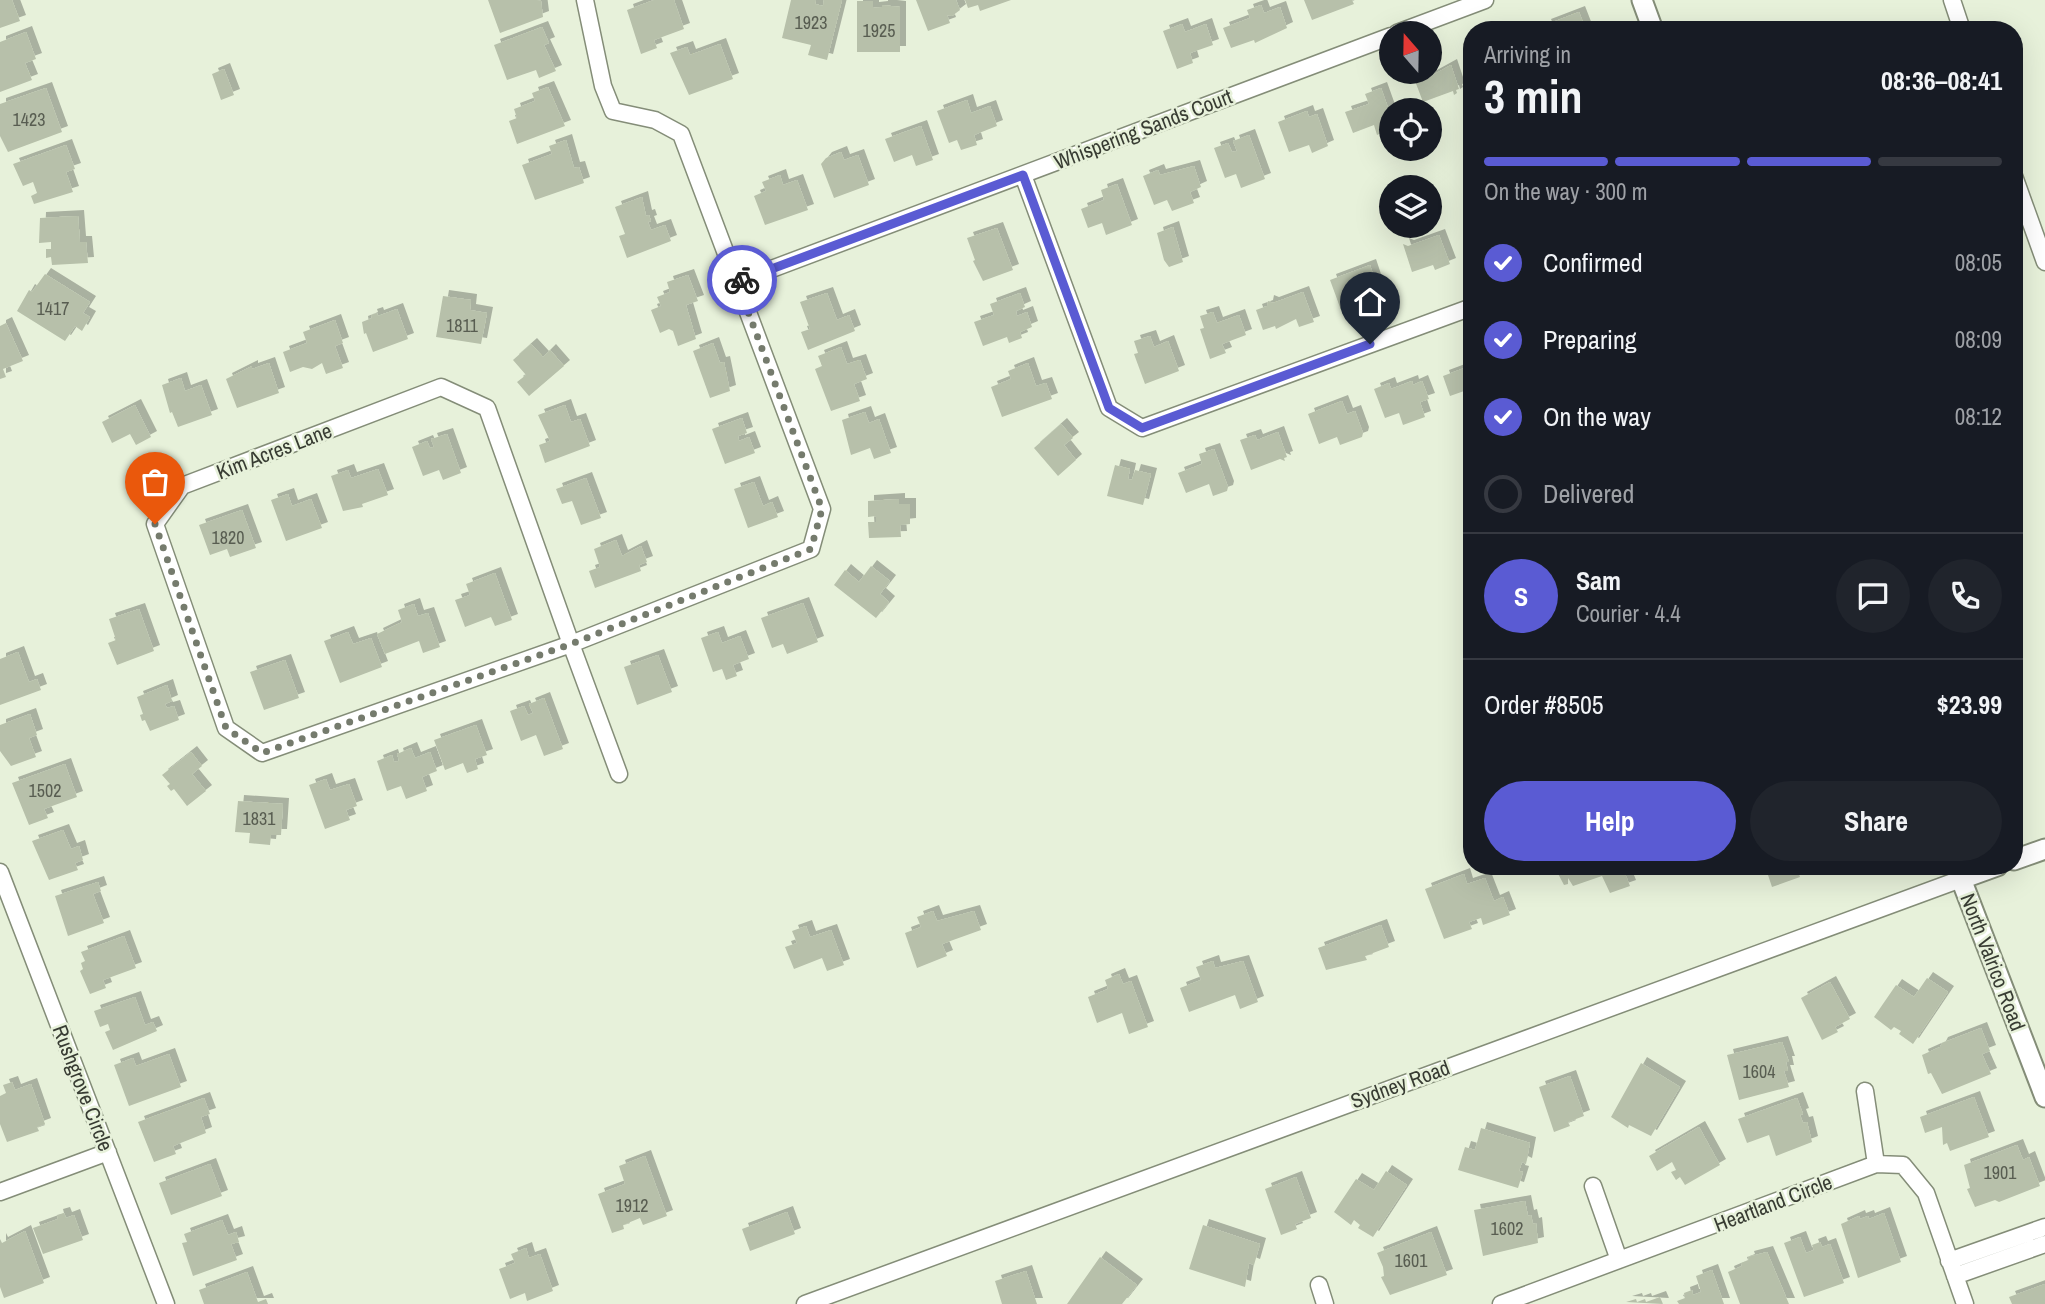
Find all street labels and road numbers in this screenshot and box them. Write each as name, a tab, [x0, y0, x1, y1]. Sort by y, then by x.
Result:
street label: Whispering Sands Court	[1050, 82, 1236, 176]
street label: Kim Acres Lane	[212, 416, 336, 486]
street label: North Valrico Road	[1953, 889, 2033, 1035]
street label: Rushgrove Circle	[46, 1021, 120, 1155]
street label: Sydney Road	[1346, 1053, 1454, 1115]
street label: Heartland Circle	[1710, 1167, 1836, 1239]

